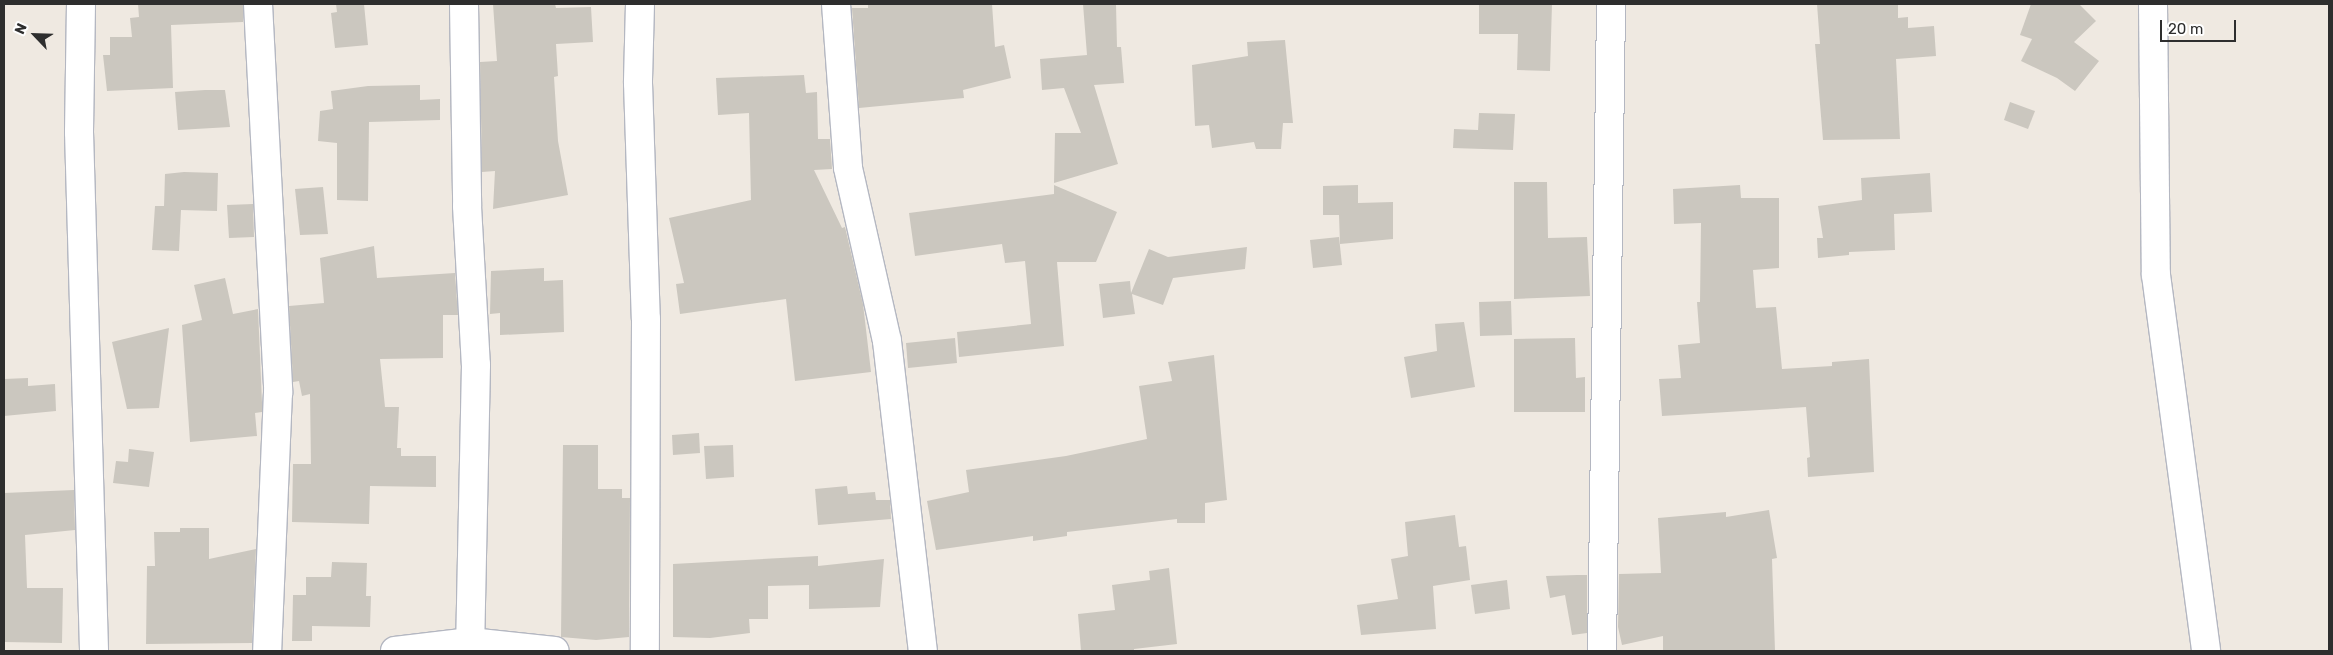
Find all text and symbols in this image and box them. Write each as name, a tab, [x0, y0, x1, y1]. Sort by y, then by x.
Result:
north arrow	[10, 10, 60, 60]
scale bar	[2163, 10, 2239, 42]
text: 20 m	[2168, 20, 2203, 38]
text: N	[11, 21, 31, 37]

